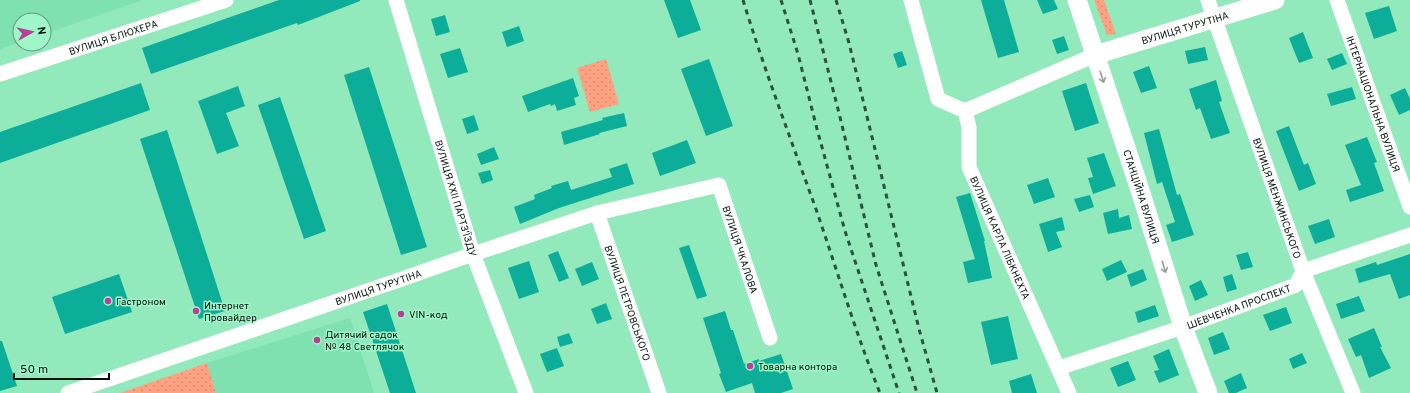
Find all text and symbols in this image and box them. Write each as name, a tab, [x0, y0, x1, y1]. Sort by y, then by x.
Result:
street label: ВУЛИЦЯ ТУРУТІНА	[1140, 9, 1231, 48]
north arrow	[12, 12, 52, 52]
street label: ВУЛИЦЯ БЛЮХЕРА	[68, 18, 160, 59]
text: N	[33, 26, 48, 36]
street label: ІНТЕРНАЦІОНАЛЬНА ВУЛИЦЯ	[1342, 34, 1402, 174]
one-way arrow	[1099, 70, 1107, 82]
street label: ВУЛИЦЯ МЕНЖИНСЬКОГО	[1249, 137, 1303, 261]
street label: ВУЛИЦЯ XXII ПАРТЗ'ЇЗДУ	[431, 139, 479, 259]
street label: СТАНЦІЙНА ВУЛИЦЯ	[1119, 148, 1162, 246]
street label: ВУЛИЦЯ КАРЛА ЛІБКНЕХТА	[966, 175, 1032, 302]
street label: ВУЛИЦЯ ЧКАЛОВА	[718, 204, 760, 296]
street label: ВУЛИЦЯ ПЕТРОВСЬКОГО	[601, 244, 652, 363]
one-way arrow	[1161, 261, 1169, 273]
street label: ВУЛИЦЯ ТУРУТІНА	[334, 267, 424, 309]
street label: ШЕВЧЕНКА ПРОСПЕКТ	[1185, 282, 1293, 333]
marker: Гастроном	[103, 296, 113, 306]
place label: Гастроном	[116, 296, 166, 309]
place label: Интернет Провайдер	[204, 300, 257, 325]
marker: Интернет Провайдер	[191, 306, 201, 316]
marker: VIN-код	[396, 309, 406, 319]
place label: VIN-код	[409, 309, 448, 322]
place label: Дитячий садок № 48 Светлячок	[325, 329, 405, 354]
marker: Дитячий садок № 48 Светлячок	[312, 335, 322, 345]
scale bar	[14, 355, 109, 381]
marker: Товарна контора	[745, 361, 755, 371]
place label: Товарна контора	[758, 361, 837, 374]
text: 50 m	[20, 362, 48, 378]

